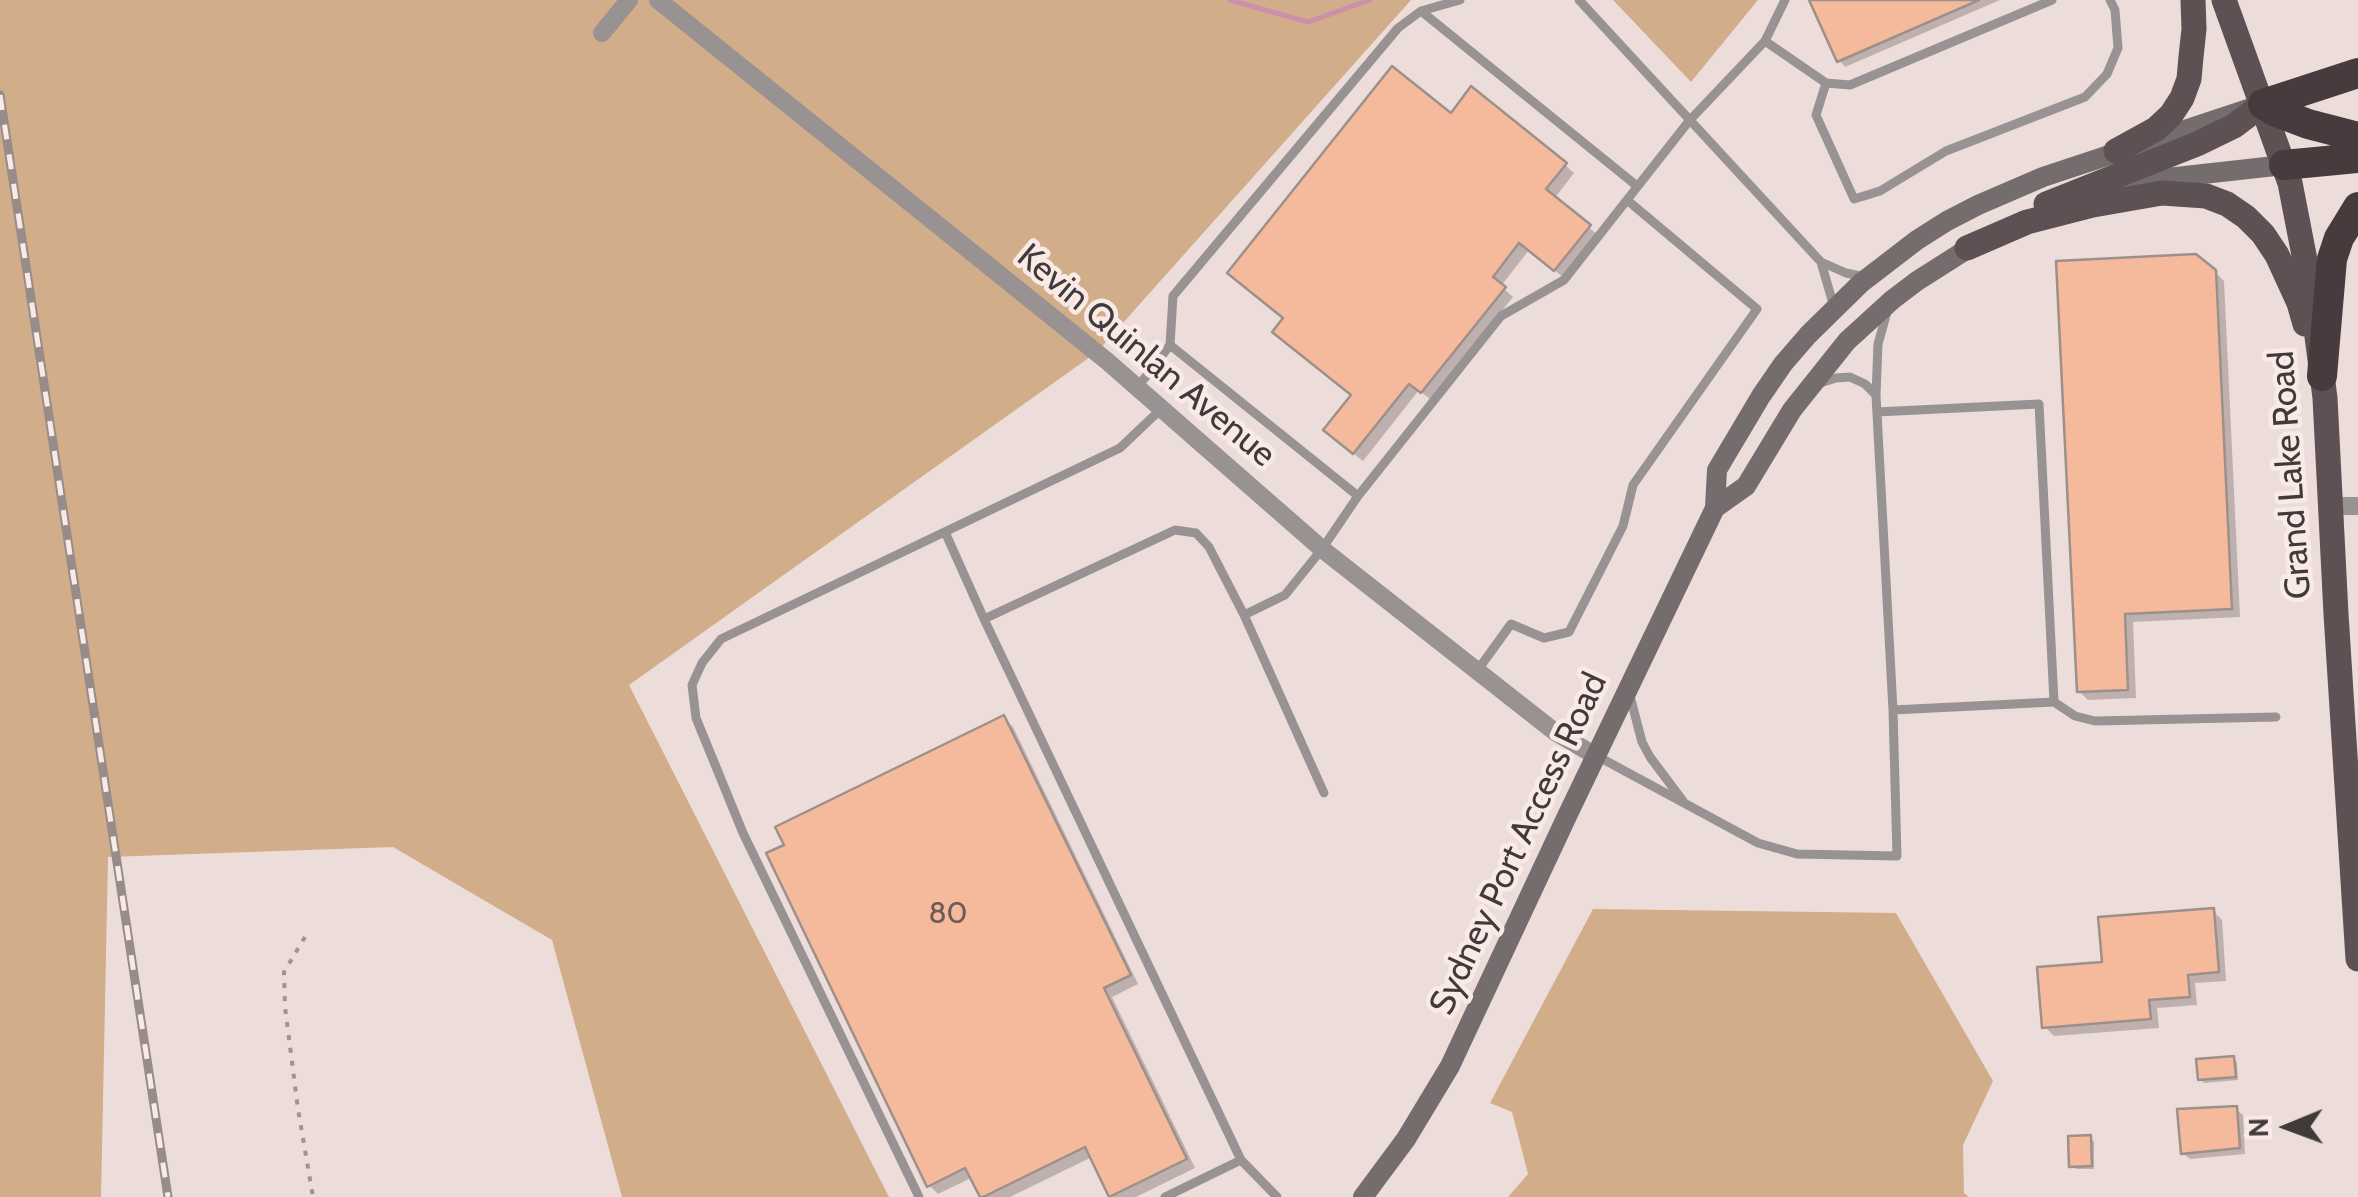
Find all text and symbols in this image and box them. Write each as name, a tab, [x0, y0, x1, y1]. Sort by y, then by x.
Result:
street label: Kevin Quinlan Avenue	[1008, 236, 1284, 476]
street label: Grand Lake Road	[2261, 349, 2321, 601]
street label: Sydney Port Access Road	[1421, 666, 1617, 1022]
house number: 80	[928, 896, 968, 932]
north arrow	[2238, 1077, 2338, 1177]
text: N	[2241, 1117, 2275, 1138]

